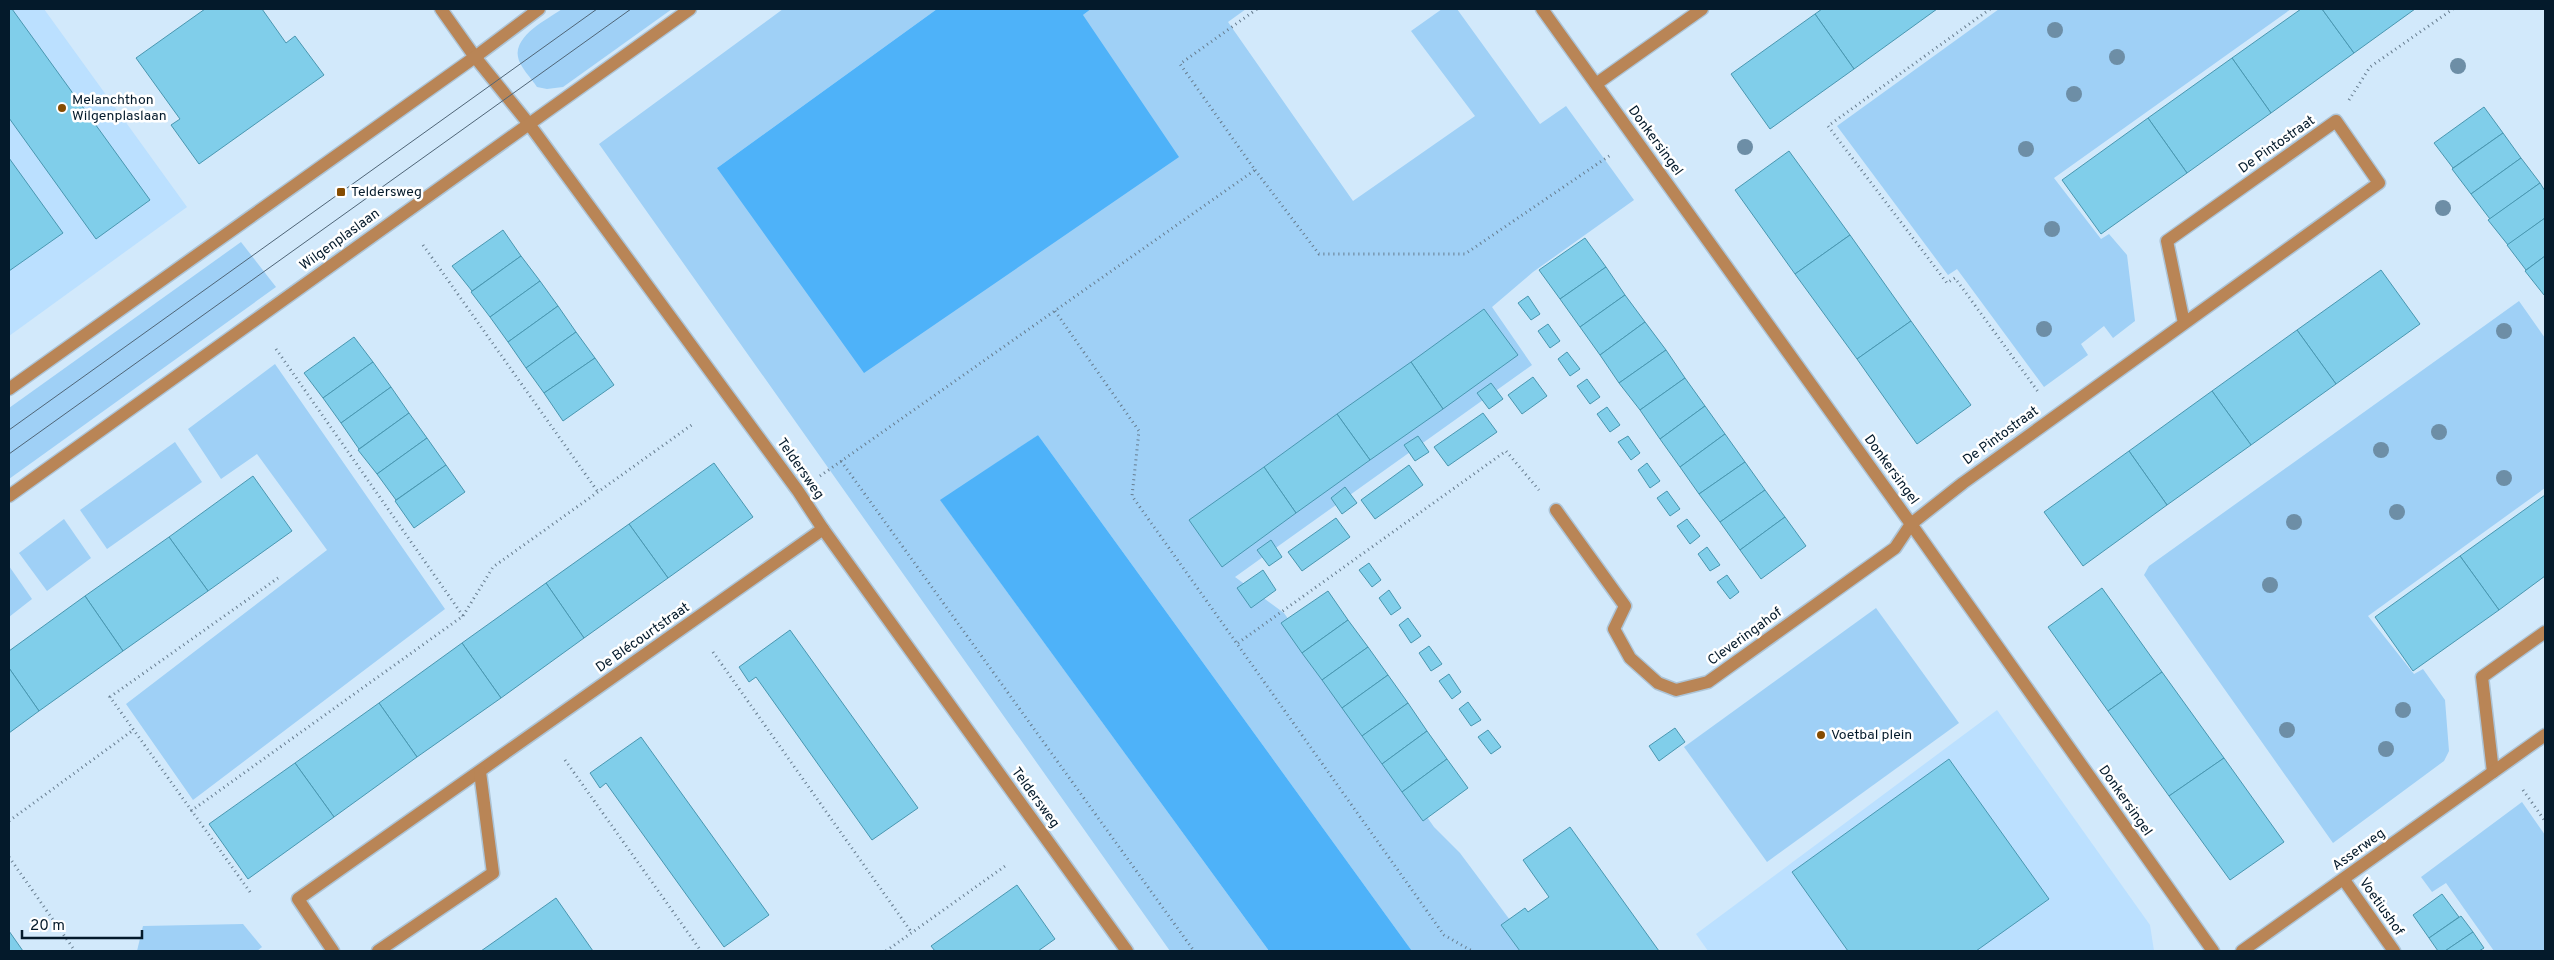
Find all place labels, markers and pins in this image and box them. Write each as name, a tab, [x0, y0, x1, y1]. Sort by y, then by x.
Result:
place label: Melanchthon Wilgenplaslaan	[72, 92, 167, 125]
marker: Melanchthon Wilgenplaslaan	[56, 102, 68, 114]
place label: Teldersweg	[351, 184, 422, 201]
marker: Teldersweg	[335, 186, 347, 198]
place label: Voetbal plein	[1831, 727, 1912, 744]
marker: Voetbal plein	[1815, 729, 1827, 741]

